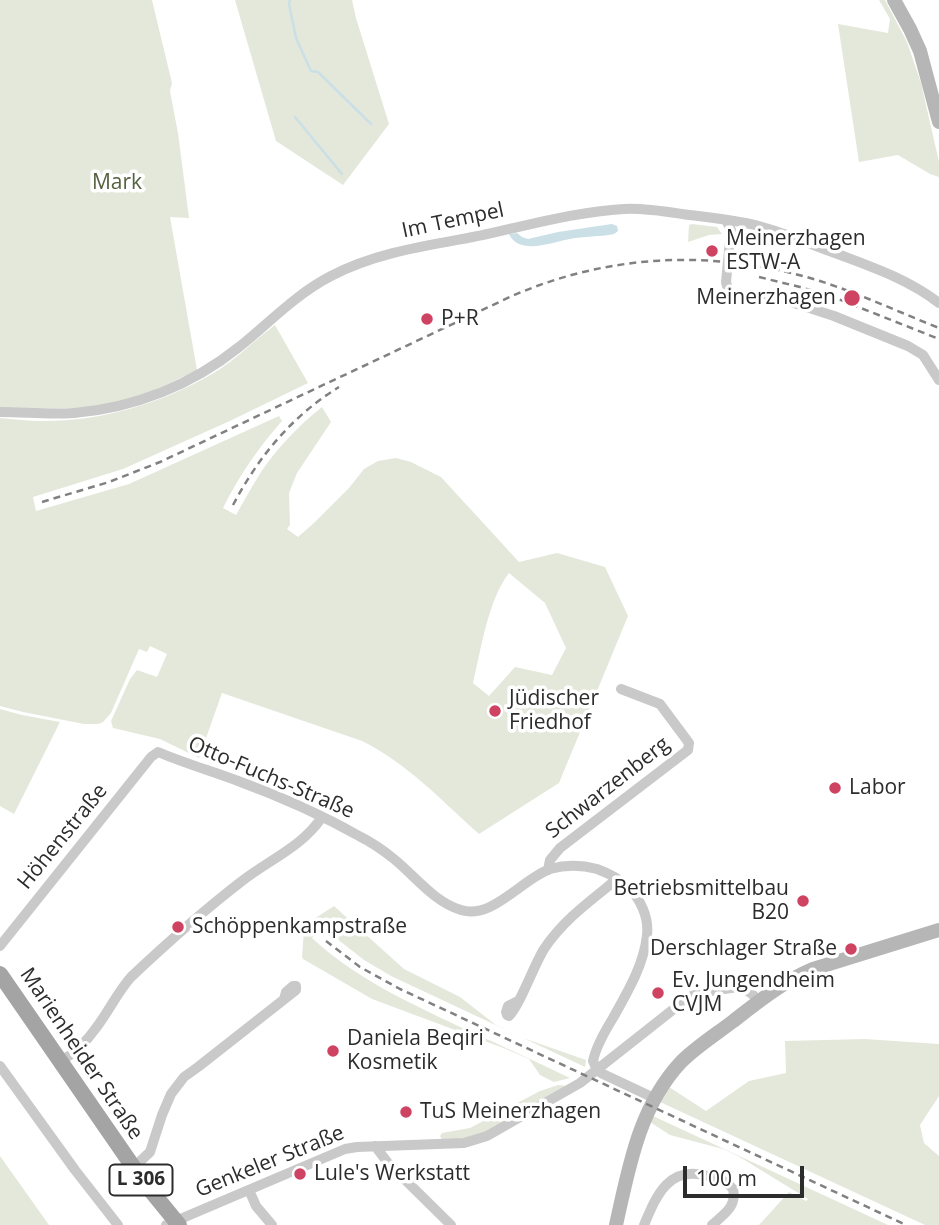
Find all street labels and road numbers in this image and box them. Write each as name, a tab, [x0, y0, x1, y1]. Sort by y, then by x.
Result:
street label: Im Tempel	[400, 198, 506, 244]
street label: Otto-Fuchs-Straße	[184, 732, 358, 824]
street label: Schwarzenberg	[541, 732, 675, 844]
street label: Höhenstraße	[13, 779, 113, 895]
street label: Marienheider Straße	[14, 963, 148, 1145]
street label: Genkeler Straße	[192, 1121, 348, 1203]
road number: L 306	[110, 1164, 172, 1196]

